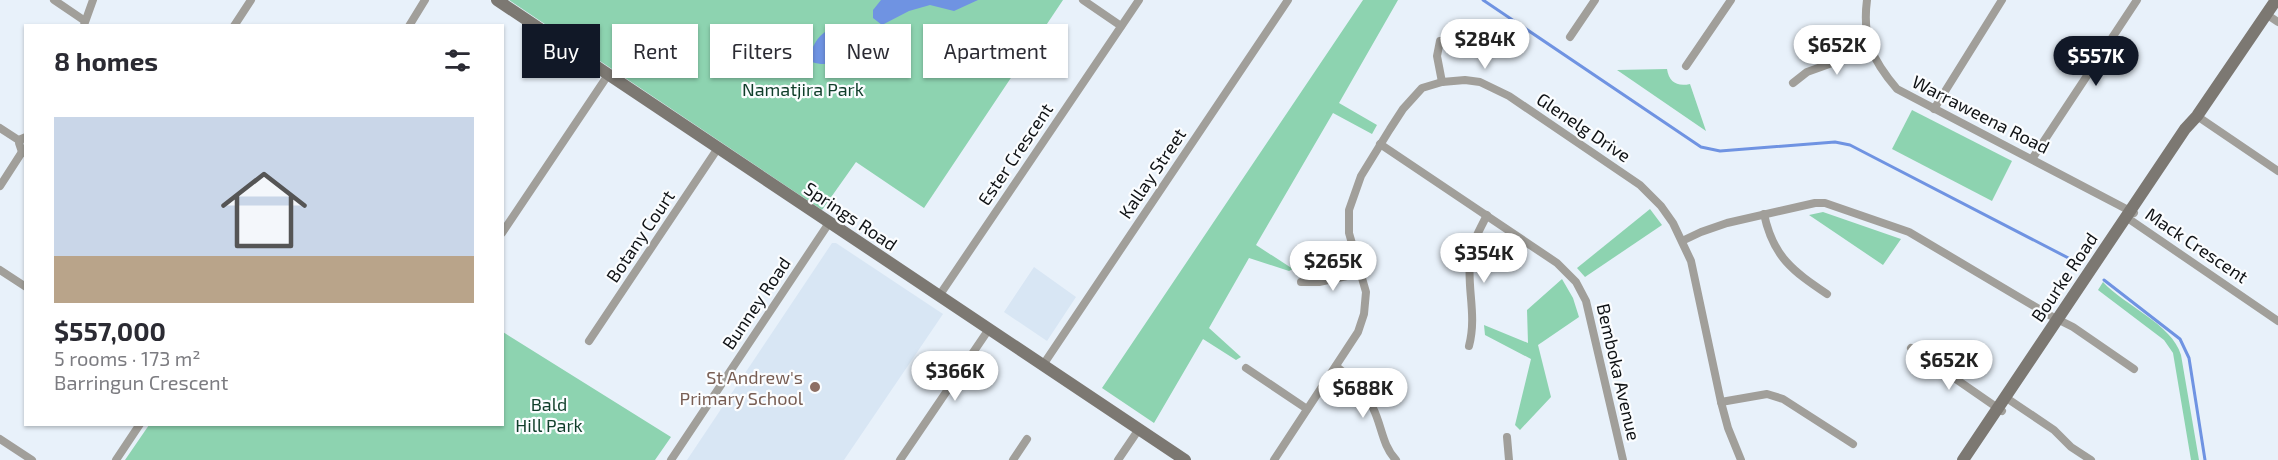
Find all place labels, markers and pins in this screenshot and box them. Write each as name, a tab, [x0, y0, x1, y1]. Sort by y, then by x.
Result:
pin: $284K	[1443, 19, 1527, 70]
pin: $652K	[1795, 25, 1879, 76]
pin: $557K	[2054, 36, 2138, 87]
pin: $354K	[1442, 233, 1526, 284]
pin: $265K	[1291, 241, 1375, 292]
pin: $652K	[1907, 340, 1991, 391]
pin: $366K	[913, 351, 997, 402]
place label: St Andrew's Primary School	[680, 366, 804, 409]
pin: $688K	[1321, 368, 1405, 419]
marker: St Andrew's Primary School	[808, 380, 822, 394]

